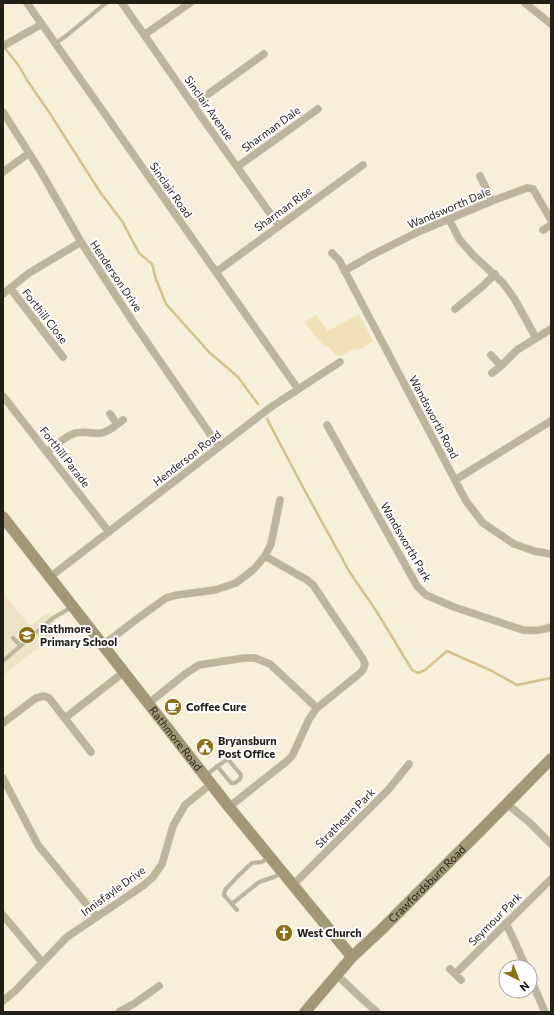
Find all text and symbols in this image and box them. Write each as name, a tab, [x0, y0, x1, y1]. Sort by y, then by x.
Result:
street label: Sinclair Avenue	[182, 73, 237, 143]
street label: Sharman Dale	[239, 103, 303, 154]
street label: Sinclair Road	[148, 160, 195, 220]
street label: Sharman Rise	[252, 183, 314, 234]
street label: Wandsworth Dale	[405, 184, 492, 231]
street label: Henderson Drive	[88, 238, 145, 314]
street label: Forthill Close	[20, 286, 71, 346]
street label: Wandsworth Road	[407, 373, 462, 460]
street label: Forthill Parade	[38, 424, 93, 490]
street label: Henderson Road	[150, 427, 223, 488]
street label: Wandsworth Park	[378, 500, 434, 584]
place label: Rathmore Primary School	[40, 622, 117, 648]
school or university icon: Rathmore Primary School	[17, 625, 37, 645]
cafe icon: Coffee Cure	[163, 697, 183, 717]
place label: Coffee Cure	[186, 700, 246, 713]
street label: Rathmore Road	[147, 704, 205, 773]
place label: Bryansburn Post Office	[218, 734, 277, 760]
public building icon: Bryansburn Post Office	[195, 737, 215, 757]
street label: Strathearn Park	[312, 785, 377, 850]
street label: Crawfordsburn Road	[385, 842, 468, 925]
street label: Innisfayle Drive	[78, 863, 148, 918]
street label: Seymour Park	[465, 889, 524, 948]
church icon: West Church	[274, 923, 294, 943]
place label: West Church	[297, 926, 362, 939]
north arrow	[498, 959, 538, 999]
text: N	[518, 979, 532, 994]

